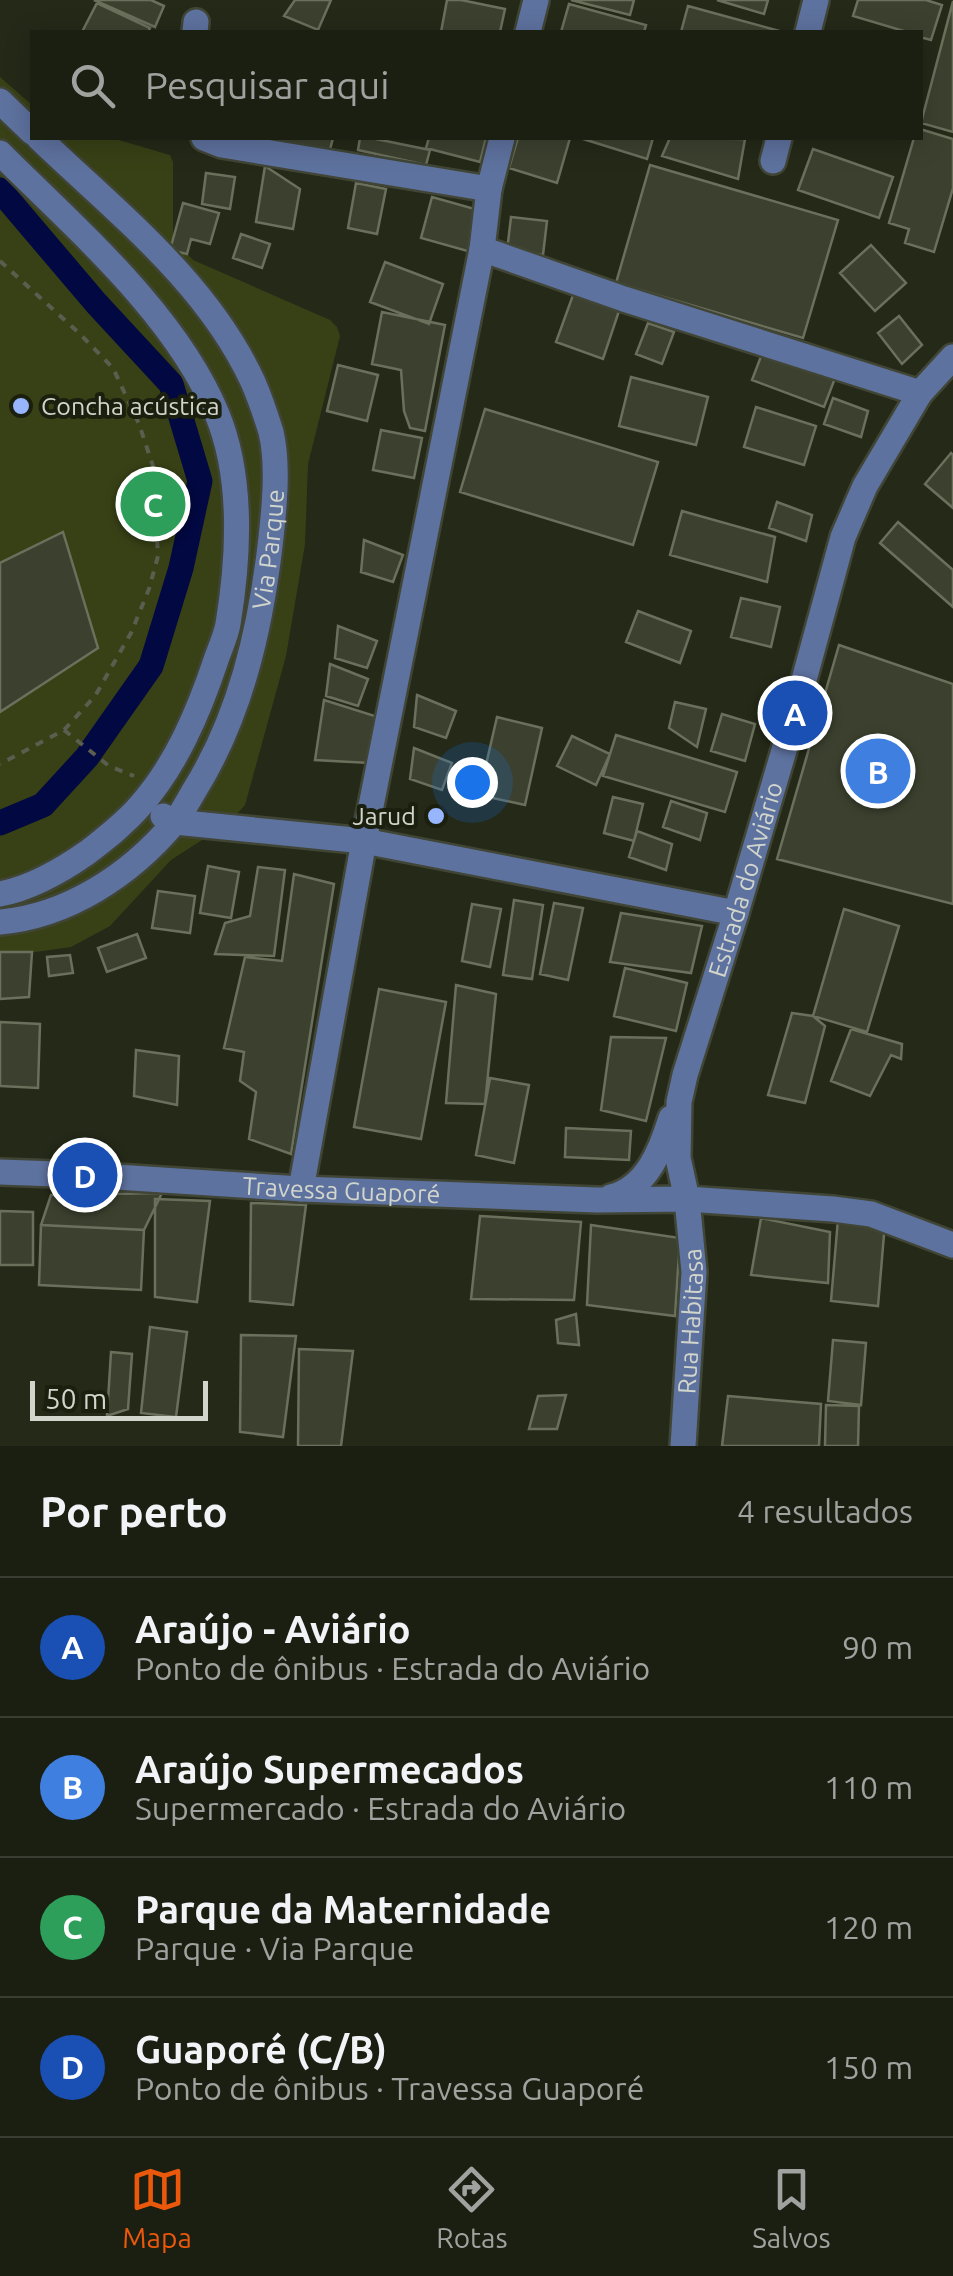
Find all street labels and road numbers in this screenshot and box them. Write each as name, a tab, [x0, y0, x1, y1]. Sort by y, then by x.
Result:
street label: Via Parque	[247, 488, 289, 612]
street label: Estrada do Aviário	[703, 778, 788, 981]
street label: Travessa Guaporé	[242, 1171, 441, 1208]
street label: Rua Habitasa	[672, 1247, 708, 1395]

